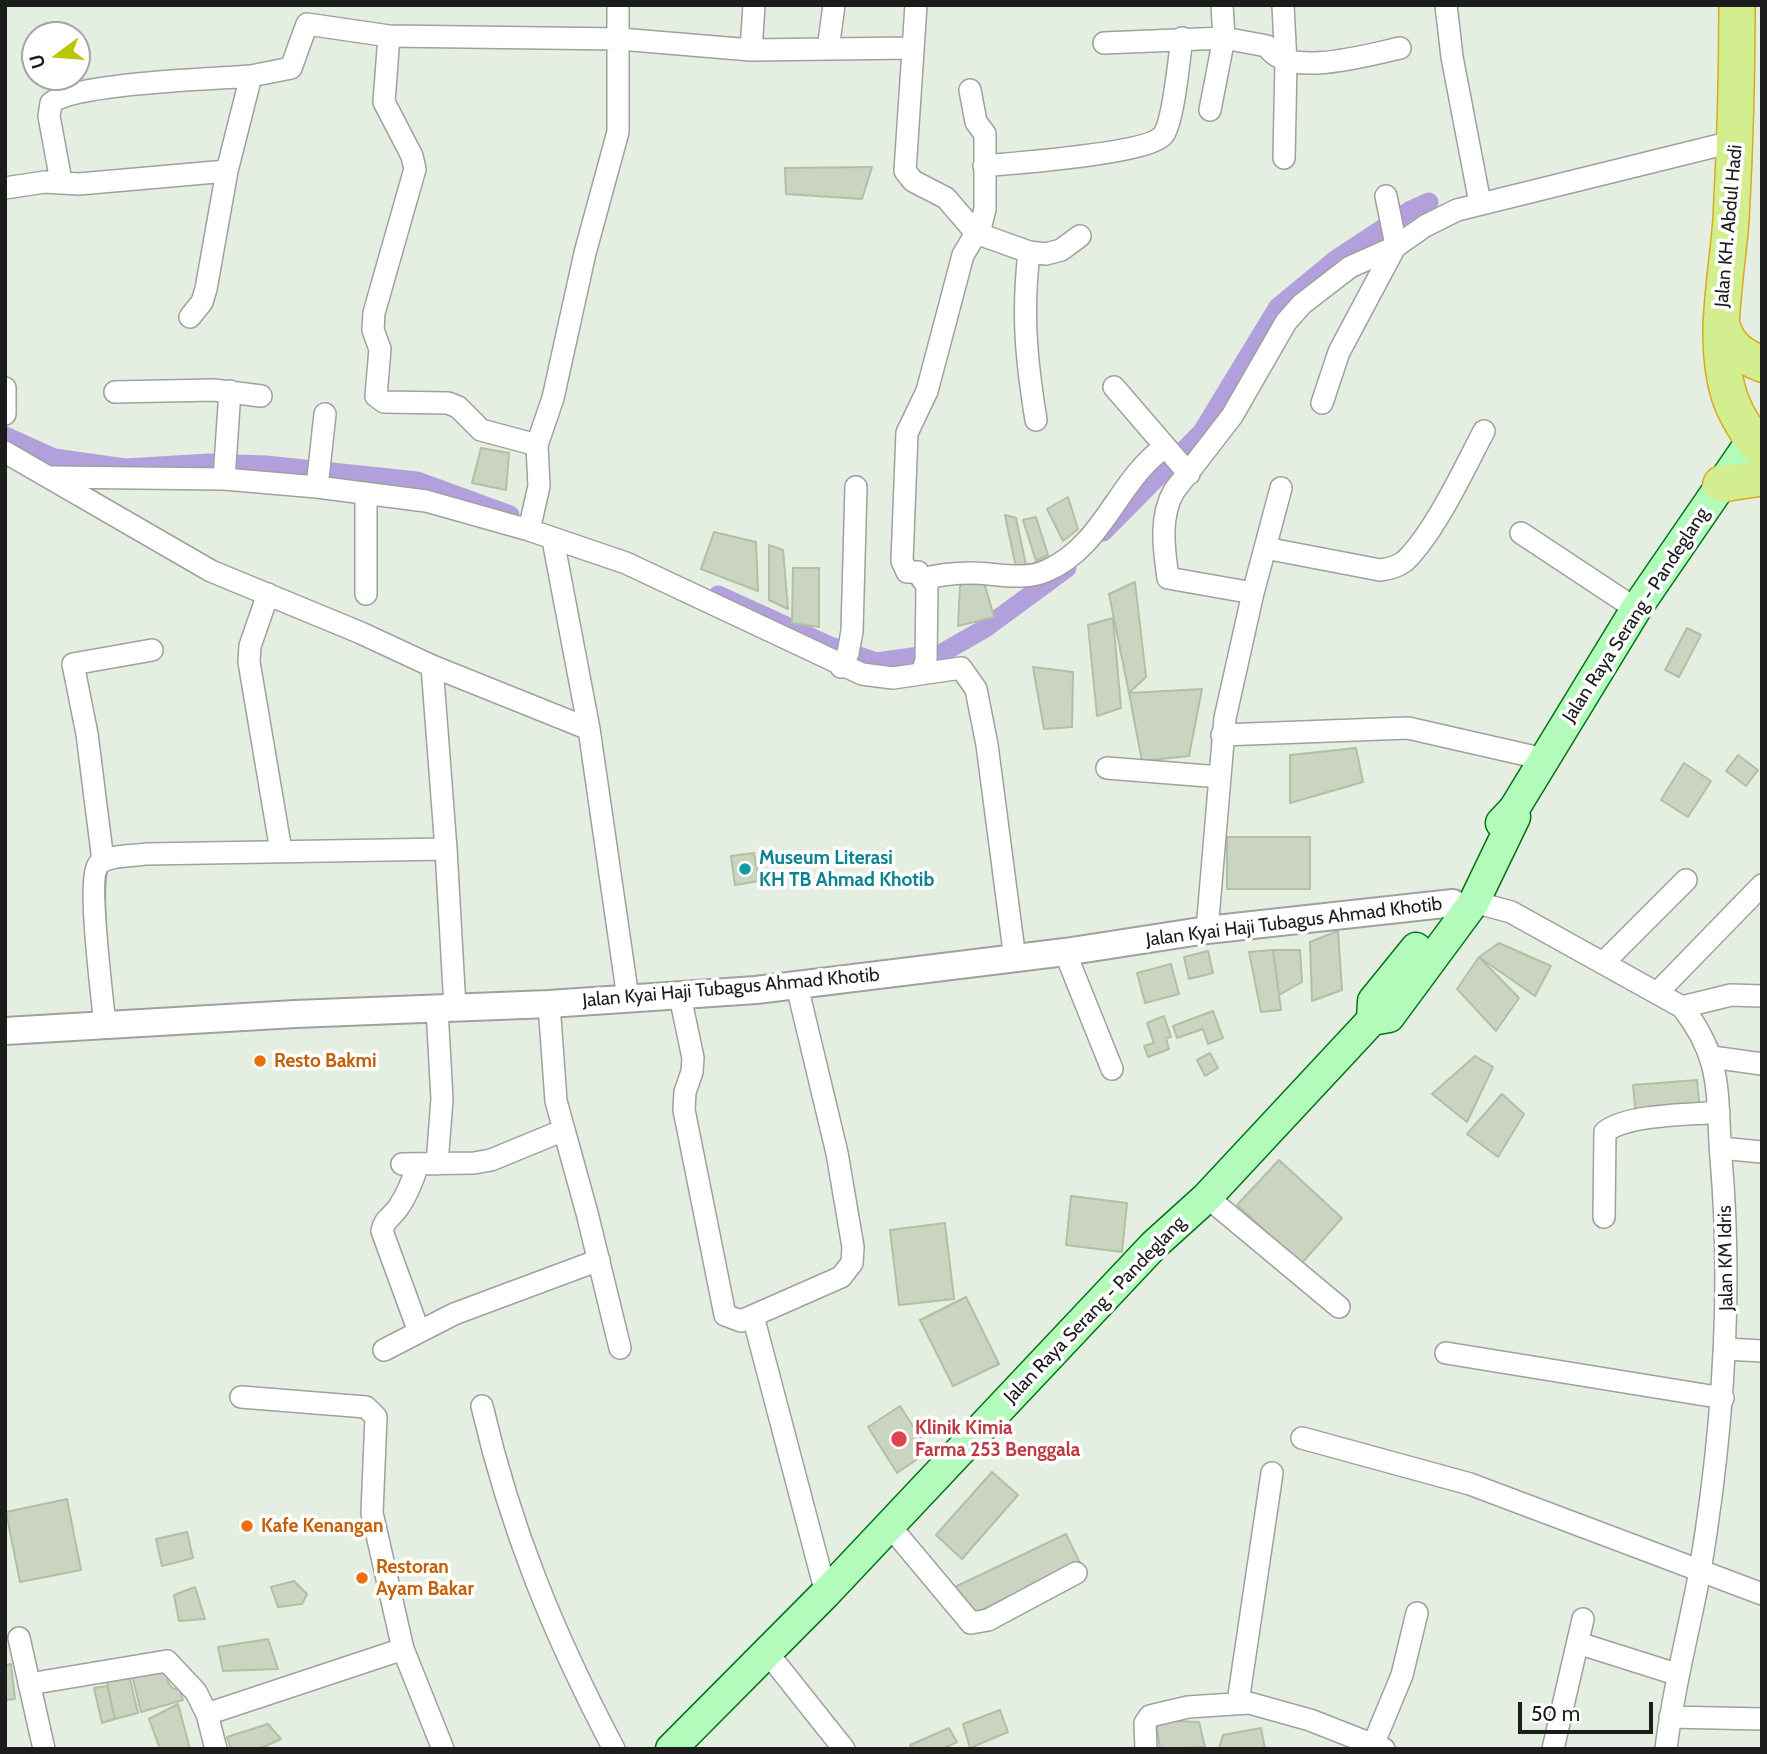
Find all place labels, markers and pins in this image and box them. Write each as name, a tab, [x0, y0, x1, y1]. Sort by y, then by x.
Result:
place label: Museum Literasi KH TB Ahmad Khotib	[759, 847, 934, 891]
marker: Museum Literasi KH TB Ahmad Khotib	[737, 861, 753, 877]
place label: Resto Bakmi	[274, 1050, 377, 1072]
marker: Resto Bakmi	[252, 1053, 268, 1069]
place label: Klinik Kimia Farma 253 Benggala	[915, 1417, 1080, 1461]
marker: Klinik Kimia Farma 253 Benggala	[889, 1429, 909, 1449]
place label: Kafe Kenangan	[261, 1515, 384, 1537]
marker: Kafe Kenangan	[239, 1518, 255, 1534]
place label: Restoran Ayam Bakar	[376, 1556, 474, 1600]
marker: Restoran Ayam Bakar	[354, 1570, 370, 1586]

